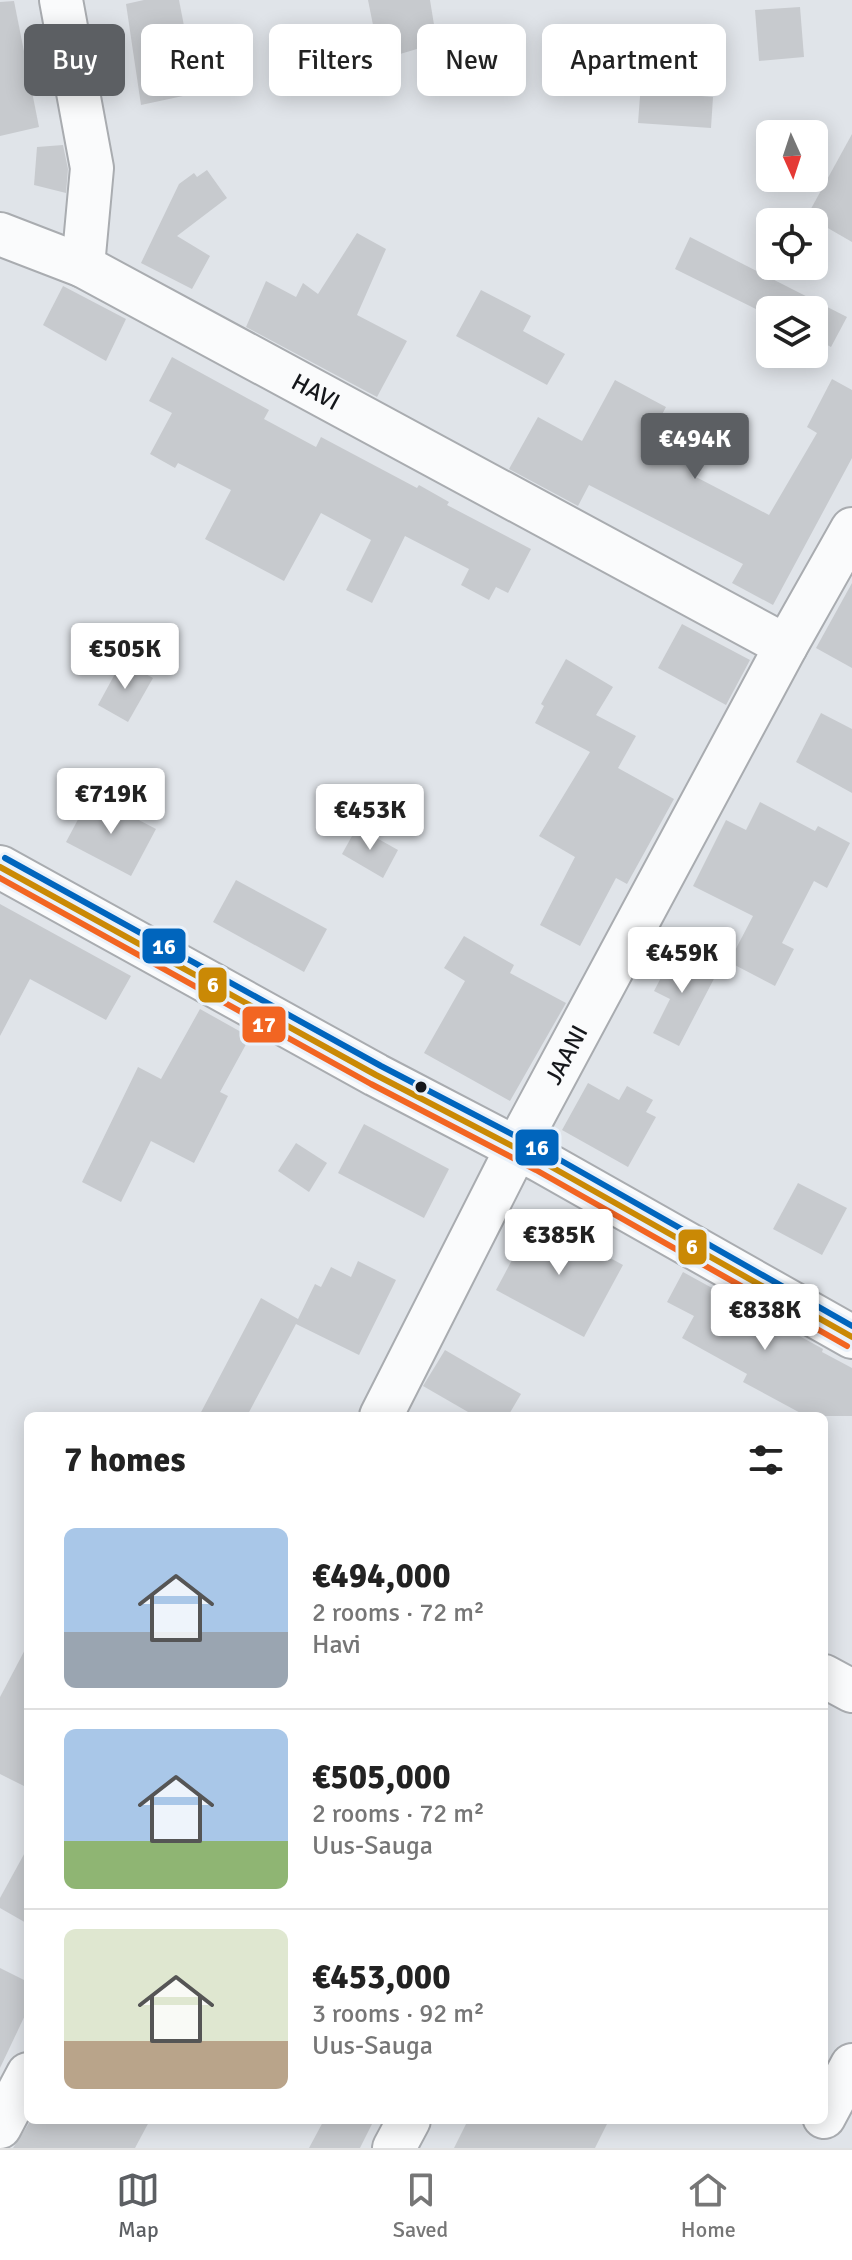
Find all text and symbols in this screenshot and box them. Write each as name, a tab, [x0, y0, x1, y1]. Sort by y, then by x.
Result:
chip: Buy	[24, 24, 125, 96]
chip: Rent	[141, 24, 253, 96]
chip: Filters	[269, 24, 401, 96]
chip: New	[417, 24, 526, 96]
chip: Apartment	[542, 24, 726, 96]
north arrow	[756, 120, 828, 192]
map controls	[756, 120, 828, 368]
button: locate	[756, 208, 828, 280]
button: layers	[756, 296, 828, 368]
street label: HAVI	[287, 367, 345, 417]
pin: €494K	[639, 413, 751, 481]
text: €494K	[659, 423, 731, 455]
pin: €505K	[69, 623, 181, 691]
text: €505K	[89, 633, 161, 665]
pin: €719K	[55, 768, 167, 836]
text: €719K	[75, 778, 147, 810]
pin: €453K	[314, 784, 426, 852]
text: €453K	[334, 794, 406, 826]
line badge: 16	[141, 927, 187, 965]
pin: €459K	[626, 927, 738, 995]
text: 16	[152, 933, 176, 960]
text: €459K	[646, 937, 718, 969]
line badge: 6	[197, 966, 228, 1004]
text: 6	[207, 971, 219, 998]
line badge: 17	[241, 1005, 287, 1044]
text: 17	[252, 1011, 276, 1038]
street label: JAANI	[538, 1020, 594, 1090]
unlabelled marker	[413, 1079, 429, 1095]
line badge: 16	[514, 1128, 560, 1167]
text: 16	[525, 1134, 549, 1161]
pin: €385K	[503, 1209, 615, 1277]
text: €385K	[523, 1219, 595, 1251]
line badge: 6	[677, 1228, 708, 1266]
text: 6	[686, 1233, 698, 1260]
pin: €838K	[709, 1284, 821, 1352]
text: €838K	[729, 1294, 801, 1326]
icon: filters	[744, 1438, 788, 1482]
text: 7 homes	[64, 1439, 185, 1481]
text: €494,000	[312, 1555, 451, 1597]
icon: home	[128, 1560, 224, 1656]
text: 2 rooms · 72 m²	[312, 1597, 485, 1629]
text: Havi	[312, 1629, 361, 1661]
text: €505,000	[312, 1756, 451, 1798]
icon: home	[128, 1761, 224, 1857]
text: 2 rooms · 72 m²	[312, 1798, 485, 1830]
text: Uus-Sauga	[312, 1830, 433, 1862]
text: €453,000	[312, 1956, 451, 1998]
icon: home	[128, 1961, 224, 2057]
text: 3 rooms · 92 m²	[312, 1998, 485, 2030]
text: Uus-Sauga	[312, 2030, 433, 2062]
tab: Map	[116, 2168, 160, 2243]
tab: Saved	[393, 2168, 448, 2243]
tab: Home	[681, 2168, 736, 2243]

